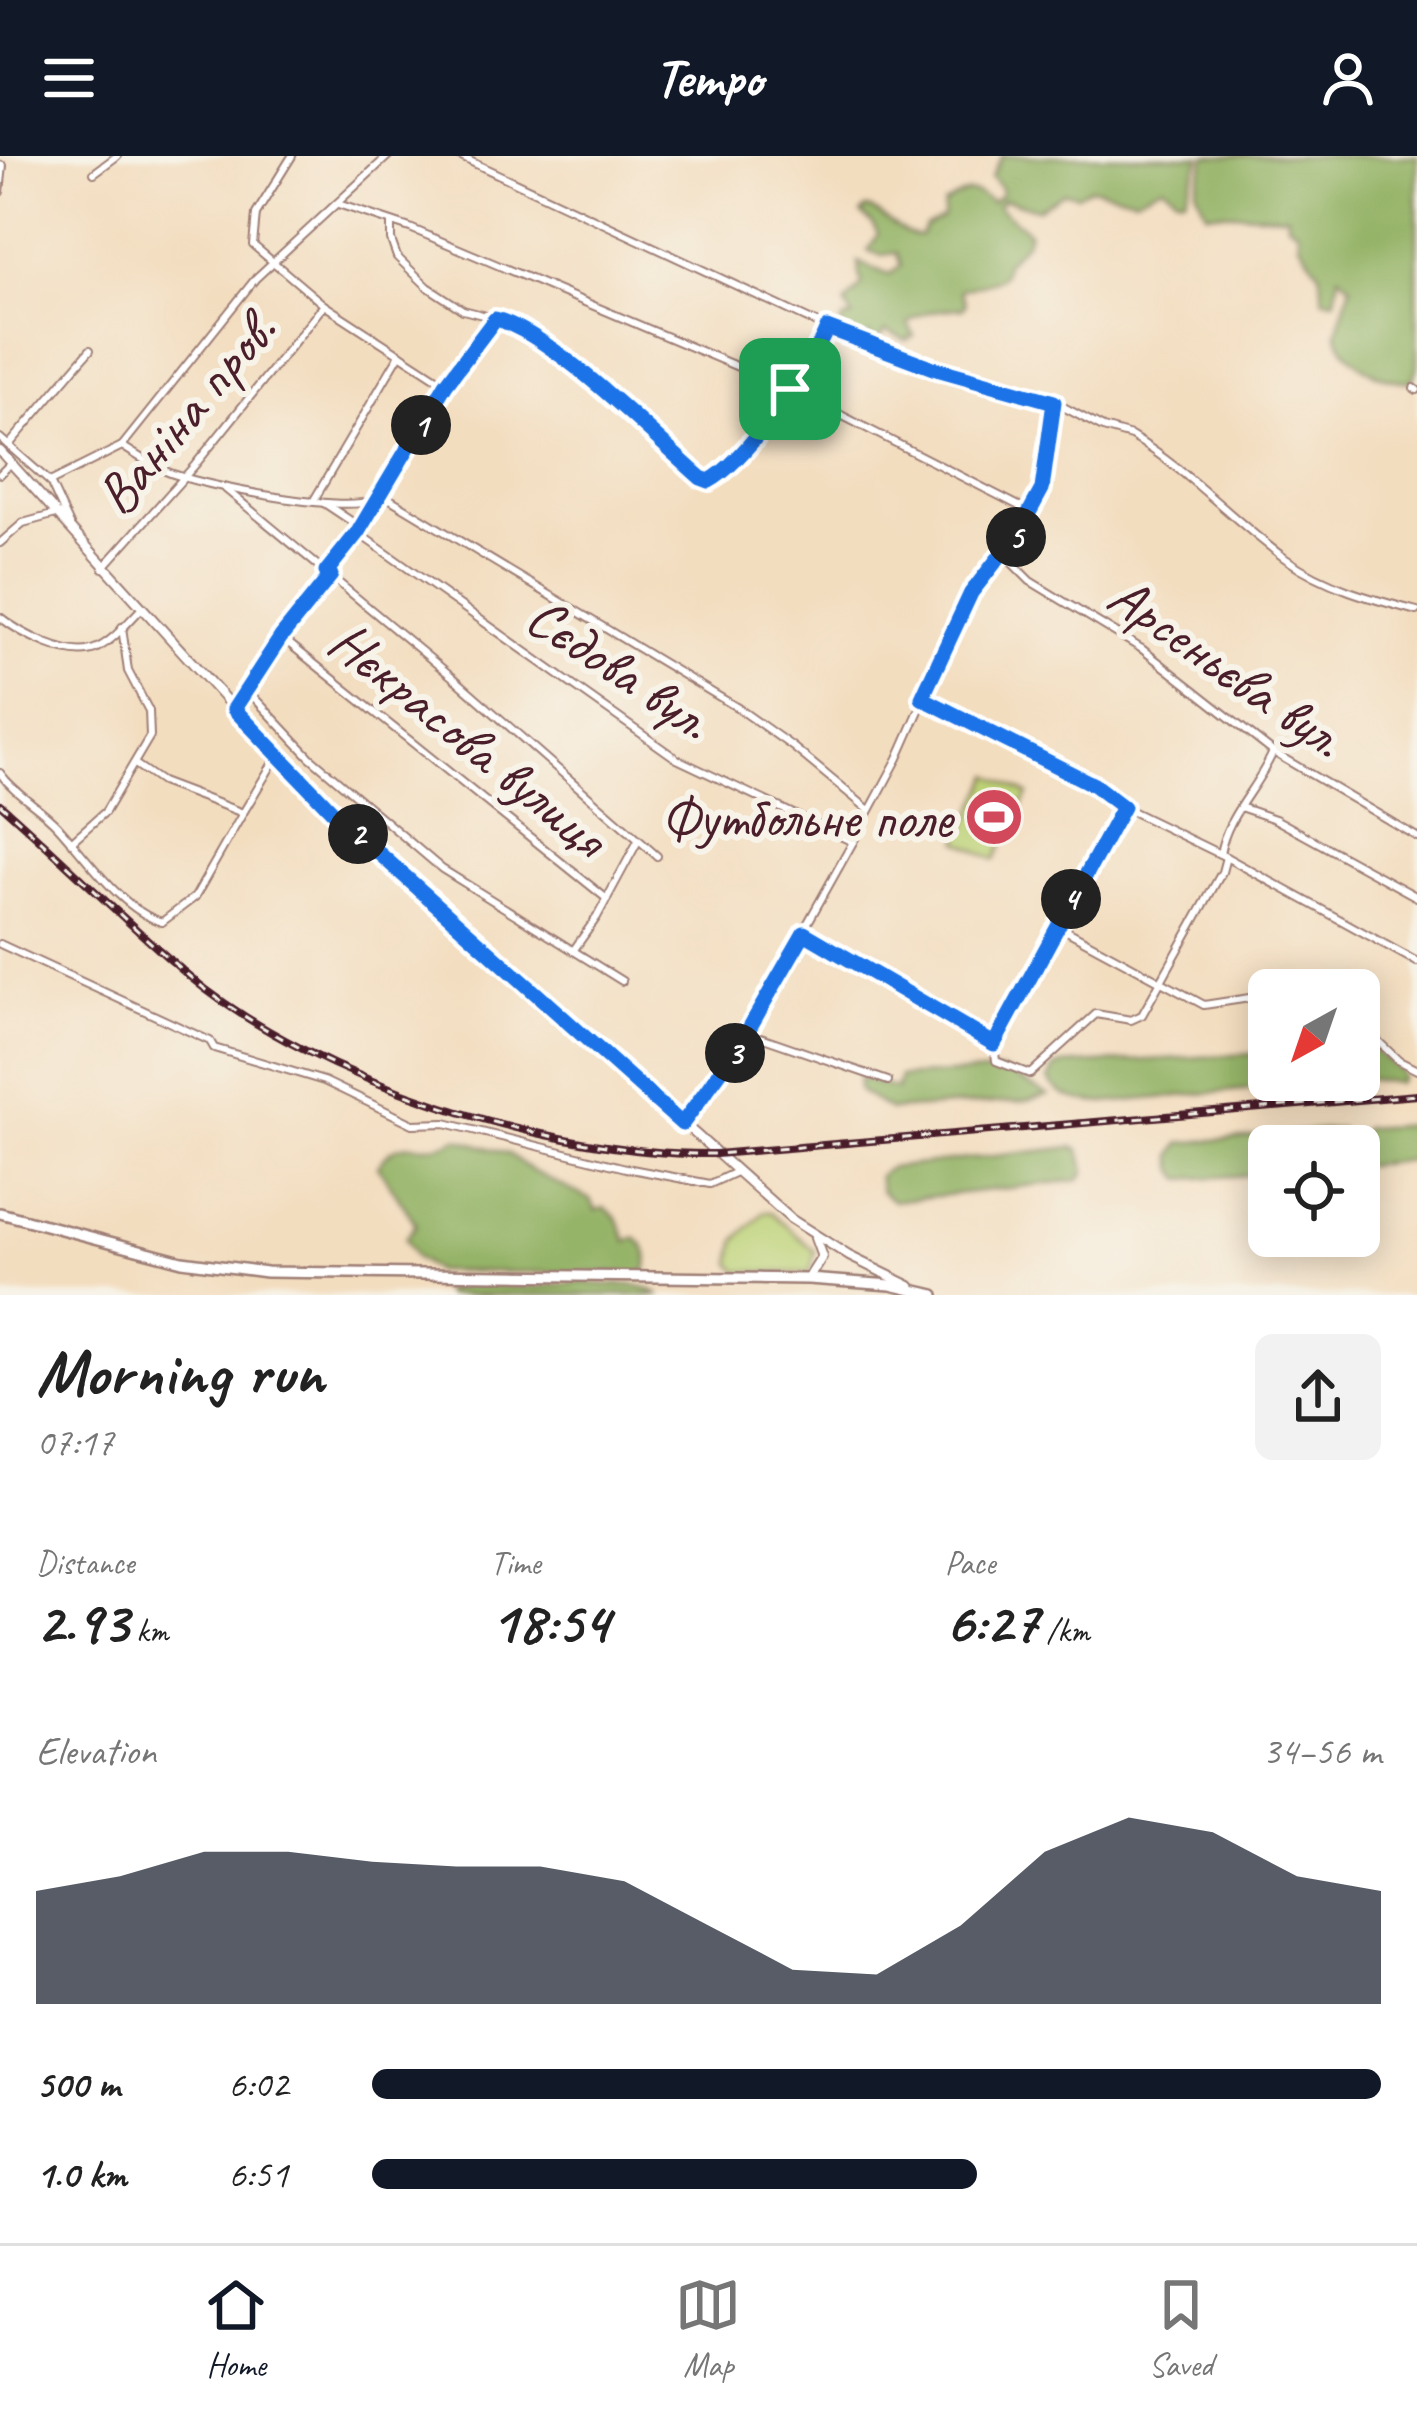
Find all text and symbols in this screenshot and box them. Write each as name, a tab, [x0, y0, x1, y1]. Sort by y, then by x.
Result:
text: Tempo	[654, 44, 763, 112]
icon: menu	[36, 45, 102, 111]
icon: person	[1315, 45, 1381, 111]
street label: Ваніна пров.	[80, 295, 293, 529]
pin	[739, 338, 841, 440]
icon: arrive	[757, 356, 823, 422]
pin: 1	[391, 395, 451, 455]
text: 1	[414, 404, 428, 446]
pin: 5	[986, 507, 1046, 567]
text: 5	[1009, 516, 1023, 558]
street label: Арсеньєва вул.	[1095, 559, 1359, 775]
street label: Сєдова вул.	[513, 580, 726, 756]
street label: Нєкрасова вулиця	[315, 605, 625, 875]
place label: Футбольне поле	[661, 782, 955, 854]
sports icon: Футбольне поле	[963, 786, 1025, 848]
pin: 2	[328, 804, 388, 864]
text: 2	[351, 813, 365, 855]
pin: 4	[1041, 869, 1101, 929]
text: 4	[1064, 878, 1078, 920]
north arrow	[1248, 969, 1380, 1101]
map controls	[1248, 969, 1380, 1257]
pin: 3	[705, 1023, 765, 1083]
text: 3	[728, 1032, 742, 1074]
button: locate	[1248, 1125, 1380, 1257]
text: Morning run	[36, 1331, 324, 1414]
button: share	[1255, 1334, 1381, 1460]
text: 07:17	[36, 1418, 114, 1467]
text: Distance	[36, 1542, 134, 1584]
text: Time	[490, 1542, 541, 1584]
text: Pace	[945, 1542, 996, 1584]
text: 2.93	[36, 1584, 128, 1660]
text: 18:54	[490, 1584, 609, 1660]
text: 6:27	[945, 1584, 1039, 1660]
text: km	[128, 1610, 168, 1652]
text: /km	[1039, 1610, 1090, 1652]
text: Elevation	[36, 1727, 156, 1776]
text: 34–56 m	[1262, 1727, 1381, 1776]
text: 500 m	[36, 2060, 120, 2109]
text: 6:02	[228, 2060, 288, 2109]
text: 1.0 km	[36, 2150, 127, 2199]
text: 6:51	[228, 2150, 288, 2199]
tab: Home	[203, 2272, 269, 2386]
tab: Map	[675, 2272, 741, 2386]
tab: Saved	[1148, 2272, 1214, 2386]

